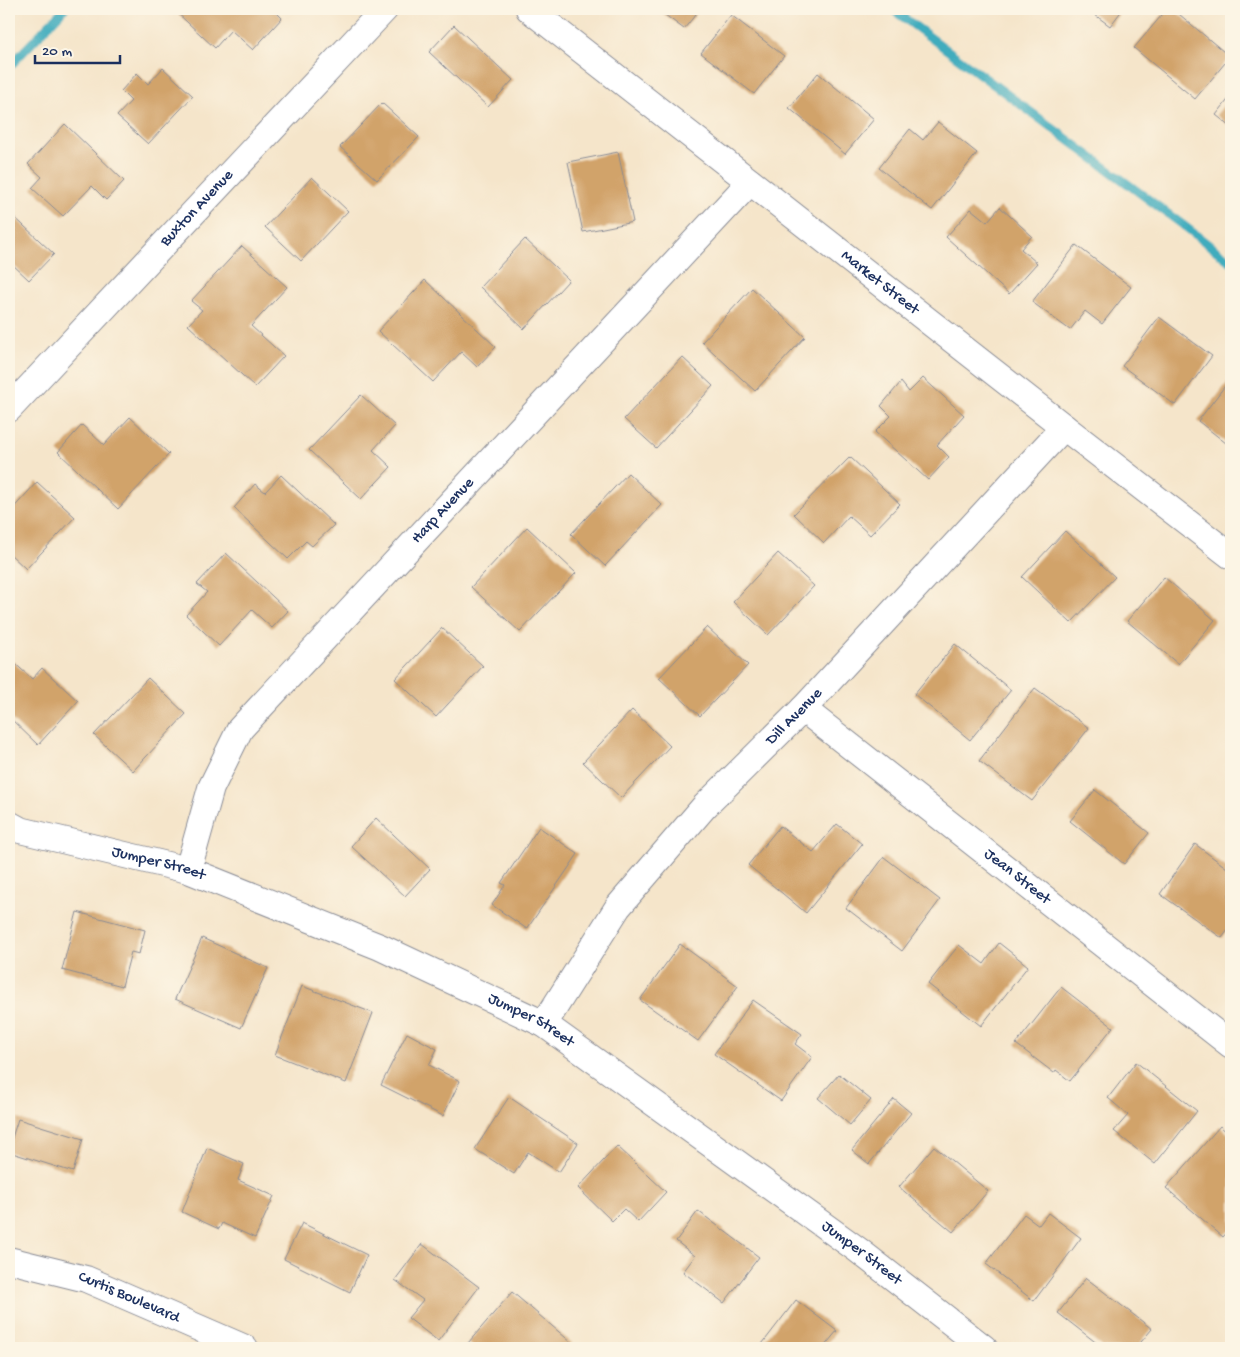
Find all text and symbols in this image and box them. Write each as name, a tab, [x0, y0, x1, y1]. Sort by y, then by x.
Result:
scale bar	[35, 32, 120, 64]
text: 20 m	[42, 43, 72, 61]
street label: Buxton Avenue	[156, 166, 239, 252]
street label: Market Street	[837, 247, 924, 320]
street label: Harp Avenue	[408, 473, 479, 548]
street label: Dill Avenue	[761, 684, 827, 750]
street label: Jumper Street	[110, 843, 209, 886]
street label: Jean Street	[980, 845, 1055, 910]
street label: Jumper Street	[485, 989, 579, 1053]
street label: Jumper Street	[818, 1217, 907, 1291]
street label: Curtis Boulevard	[76, 1268, 184, 1329]

